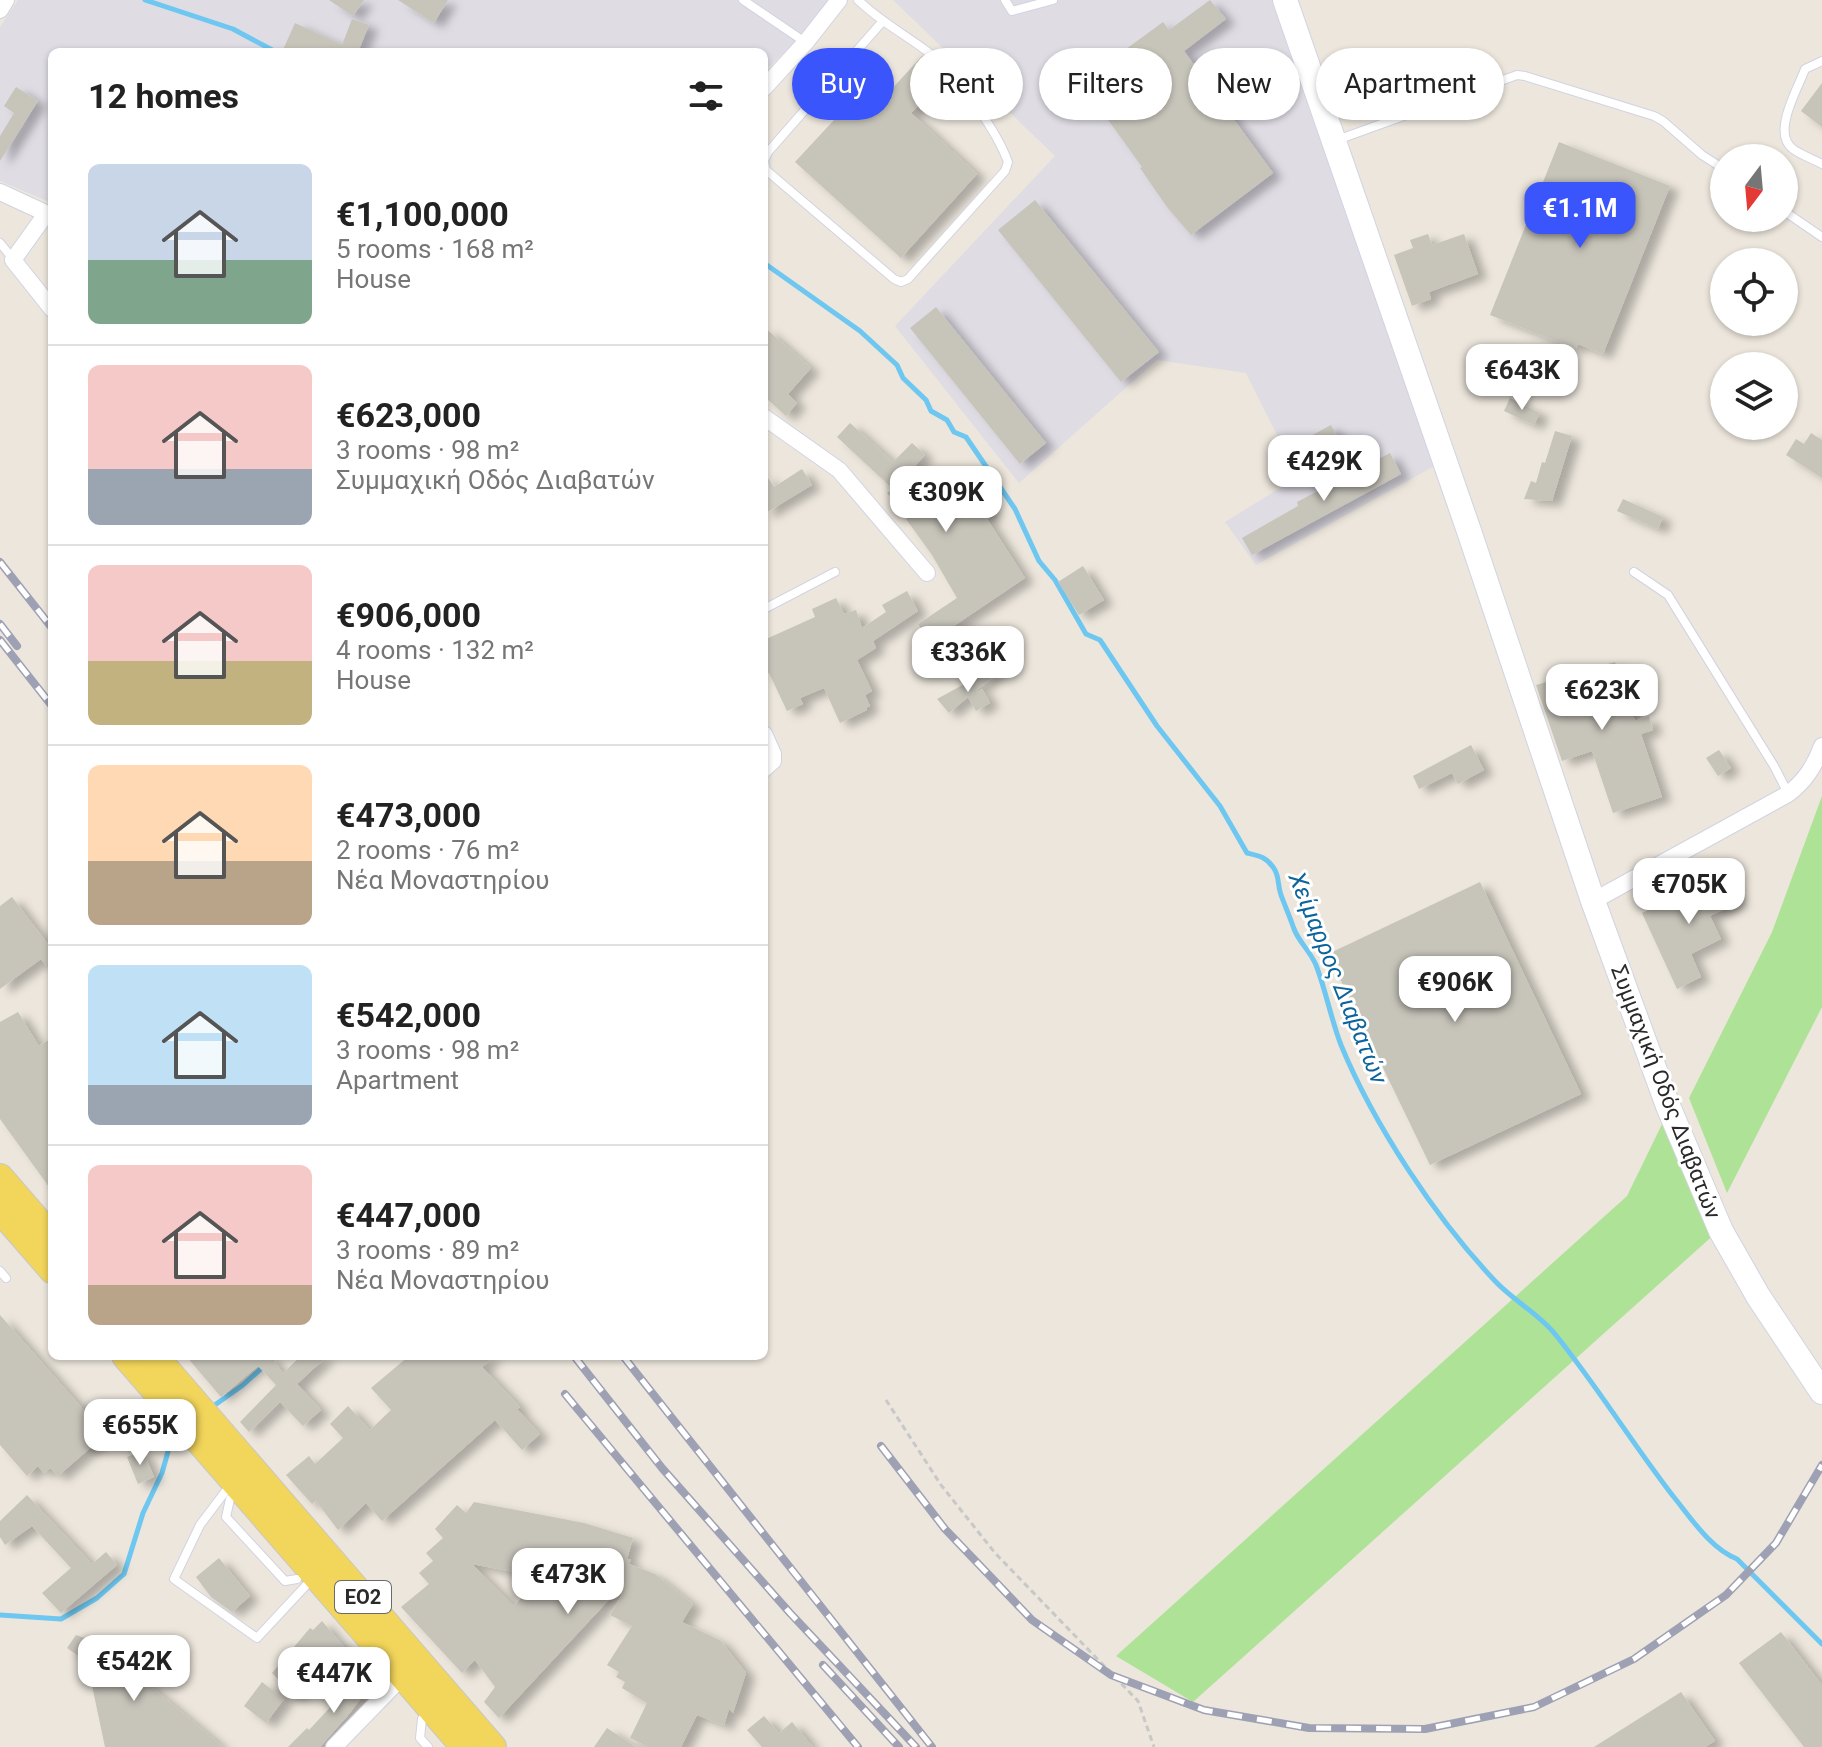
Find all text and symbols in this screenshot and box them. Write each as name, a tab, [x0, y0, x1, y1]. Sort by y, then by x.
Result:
chip: Buy	[792, 48, 894, 120]
chip: Rent	[910, 48, 1023, 120]
chip: Filters	[1039, 48, 1172, 120]
chip: New	[1188, 48, 1300, 120]
chip: Apartment	[1316, 48, 1504, 120]
icon: filters	[684, 74, 728, 118]
text: 12 homes	[88, 76, 239, 116]
north arrow	[1710, 144, 1798, 232]
map controls	[1710, 144, 1798, 440]
pin: €1.1M	[1524, 182, 1636, 250]
text: €1.1M	[1542, 193, 1618, 223]
text: €1,100,000	[336, 194, 509, 234]
icon: home	[152, 196, 248, 292]
text: 5 rooms · 168 m²	[336, 234, 534, 264]
button: locate	[1710, 248, 1798, 336]
text: House	[336, 264, 411, 294]
pin: €643K	[1466, 344, 1578, 412]
button: layers	[1710, 352, 1798, 440]
text: €643K	[1484, 355, 1560, 385]
text: €623,000	[336, 395, 481, 435]
icon: home	[152, 397, 248, 493]
text: 3 rooms · 98 m²	[336, 435, 519, 465]
pin: €429K	[1268, 435, 1380, 503]
text: €429K	[1286, 446, 1362, 476]
text: Συμμαχική Οδός Διαβατών	[336, 465, 655, 495]
pin: €309K	[890, 466, 1002, 534]
text: €309K	[908, 477, 984, 507]
text: €906,000	[336, 595, 481, 635]
icon: home	[152, 597, 248, 693]
pin: €336K	[912, 626, 1024, 694]
text: 4 rooms · 132 m²	[336, 635, 534, 665]
text: €336K	[930, 637, 1006, 667]
pin: €623K	[1546, 664, 1658, 732]
text: House	[336, 665, 411, 695]
text: €623K	[1564, 675, 1640, 705]
text: €473,000	[336, 795, 481, 835]
icon: home	[152, 797, 248, 893]
text: 2 rooms · 76 m²	[336, 835, 519, 865]
pin: €705K	[1633, 858, 1745, 926]
text: Νέα Μοναστηρίου	[336, 865, 550, 895]
water label: Χείμαρρος Διαβατών	[1282, 867, 1394, 1089]
text: €705K	[1651, 869, 1727, 899]
pin: €906K	[1399, 956, 1511, 1024]
street label: Συμμαχική Οδός Διαβατών	[1606, 962, 1726, 1223]
text: €906K	[1417, 967, 1493, 997]
text: €542,000	[336, 995, 481, 1035]
icon: home	[152, 997, 248, 1093]
text: 3 rooms · 98 m²	[336, 1035, 519, 1065]
text: Apartment	[336, 1065, 459, 1095]
text: €447,000	[336, 1195, 481, 1235]
icon: home	[152, 1197, 248, 1293]
text: 3 rooms · 89 m²	[336, 1235, 519, 1265]
text: Νέα Μοναστηρίου	[336, 1265, 550, 1295]
pin: €655K	[84, 1399, 196, 1467]
text: €655K	[102, 1410, 178, 1440]
pin: €473K	[512, 1548, 624, 1616]
text: €473K	[530, 1559, 606, 1589]
road number: ΕΟ2	[335, 1581, 391, 1613]
pin: €542K	[78, 1635, 190, 1703]
text: €542K	[96, 1646, 172, 1676]
pin: €447K	[278, 1647, 390, 1715]
text: €447K	[296, 1658, 372, 1688]

